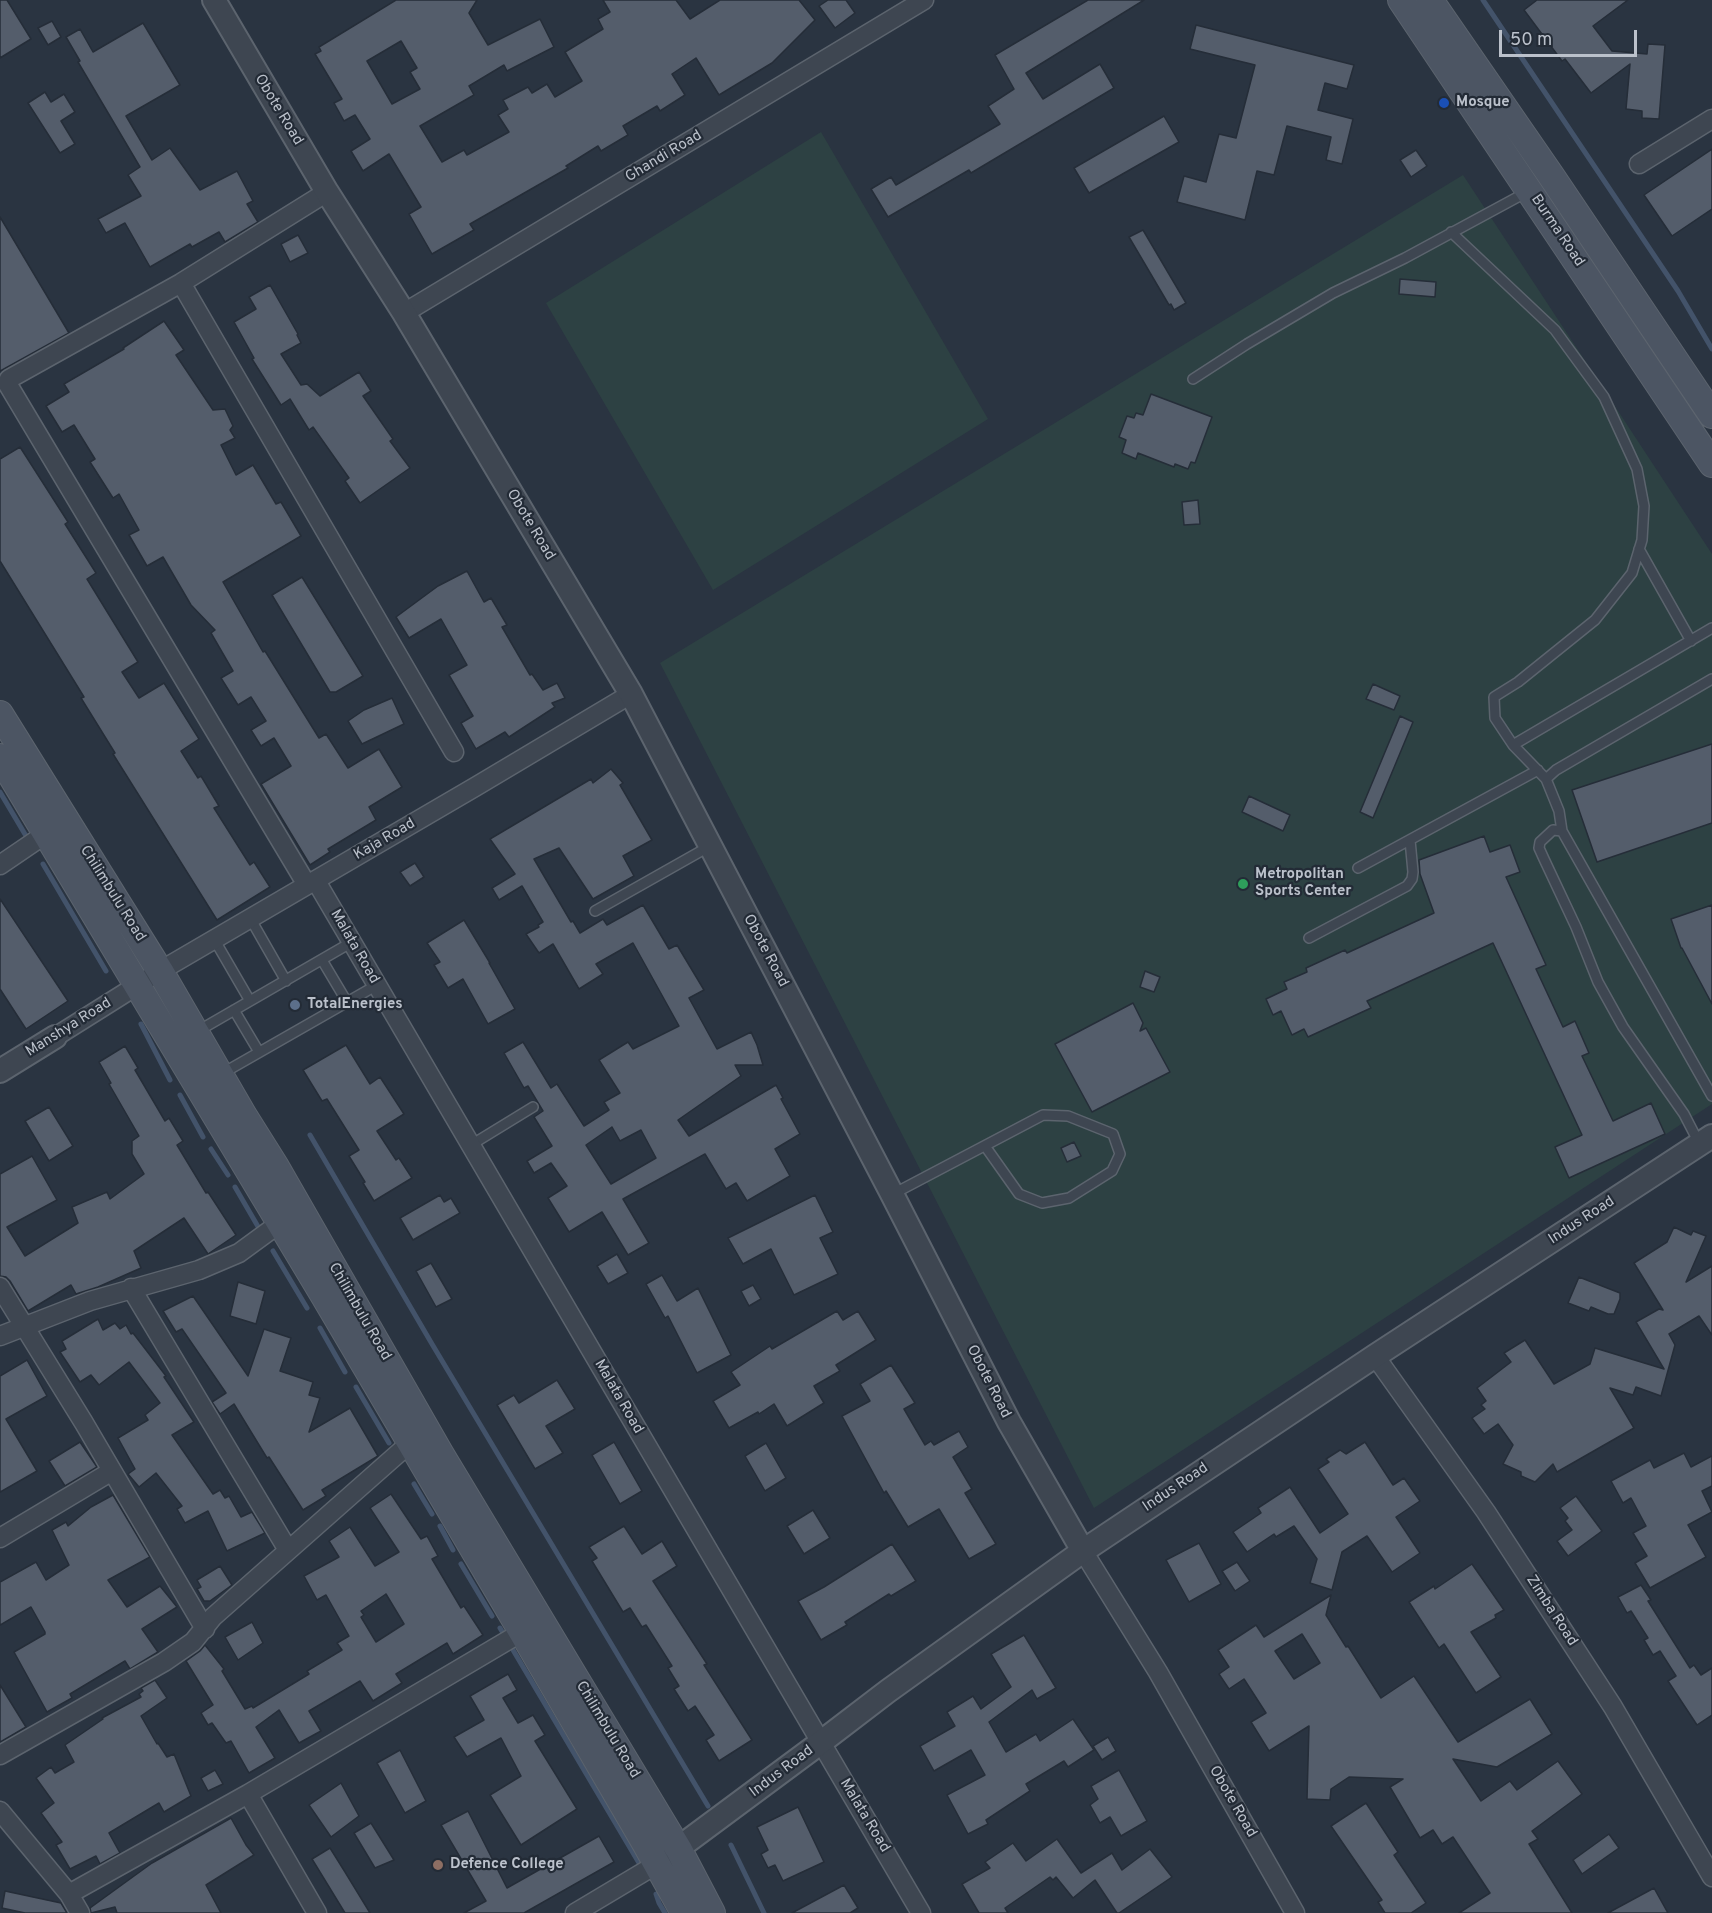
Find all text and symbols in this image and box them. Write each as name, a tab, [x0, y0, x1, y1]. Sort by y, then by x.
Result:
scale bar	[1502, 18, 1640, 56]
text: 50 m	[1510, 29, 1552, 52]
street label: Obote Road	[250, 71, 306, 149]
place label: Mosque	[1456, 94, 1510, 112]
marker: Mosque	[1437, 96, 1451, 110]
street label: Ghandi Road	[622, 127, 706, 187]
street label: Burma Road	[1526, 192, 1588, 270]
street label: Obote Road	[502, 486, 558, 564]
street label: Kaja Road	[351, 815, 419, 865]
street label: Chilimbulu Road	[75, 843, 149, 945]
place label: Metropolitan Sports Center	[1255, 866, 1352, 901]
marker: Metropolitan Sports Center	[1236, 877, 1250, 891]
street label: Malata Road	[326, 907, 382, 987]
street label: Obote Road	[738, 912, 792, 990]
street label: Manshya Road	[23, 995, 115, 1061]
place label: TotalEnergies	[307, 996, 403, 1014]
marker: TotalEnergies	[288, 998, 302, 1012]
street label: Indus Road	[1546, 1193, 1618, 1249]
street label: Chilimbulu Road	[324, 1260, 394, 1364]
street label: Obote Road	[962, 1342, 1014, 1422]
street label: Malata Road	[590, 1357, 646, 1437]
street label: Indus Road	[1140, 1460, 1212, 1516]
street label: Zimba Road	[1521, 1572, 1581, 1650]
street label: Chilimbulu Road	[571, 1678, 643, 1782]
street label: Indus Road	[747, 1742, 817, 1802]
street label: Obote Road	[1204, 1763, 1260, 1841]
street label: Malata Road	[835, 1776, 893, 1856]
place label: Defence College	[450, 1856, 564, 1874]
marker: Defence College	[431, 1858, 445, 1872]

